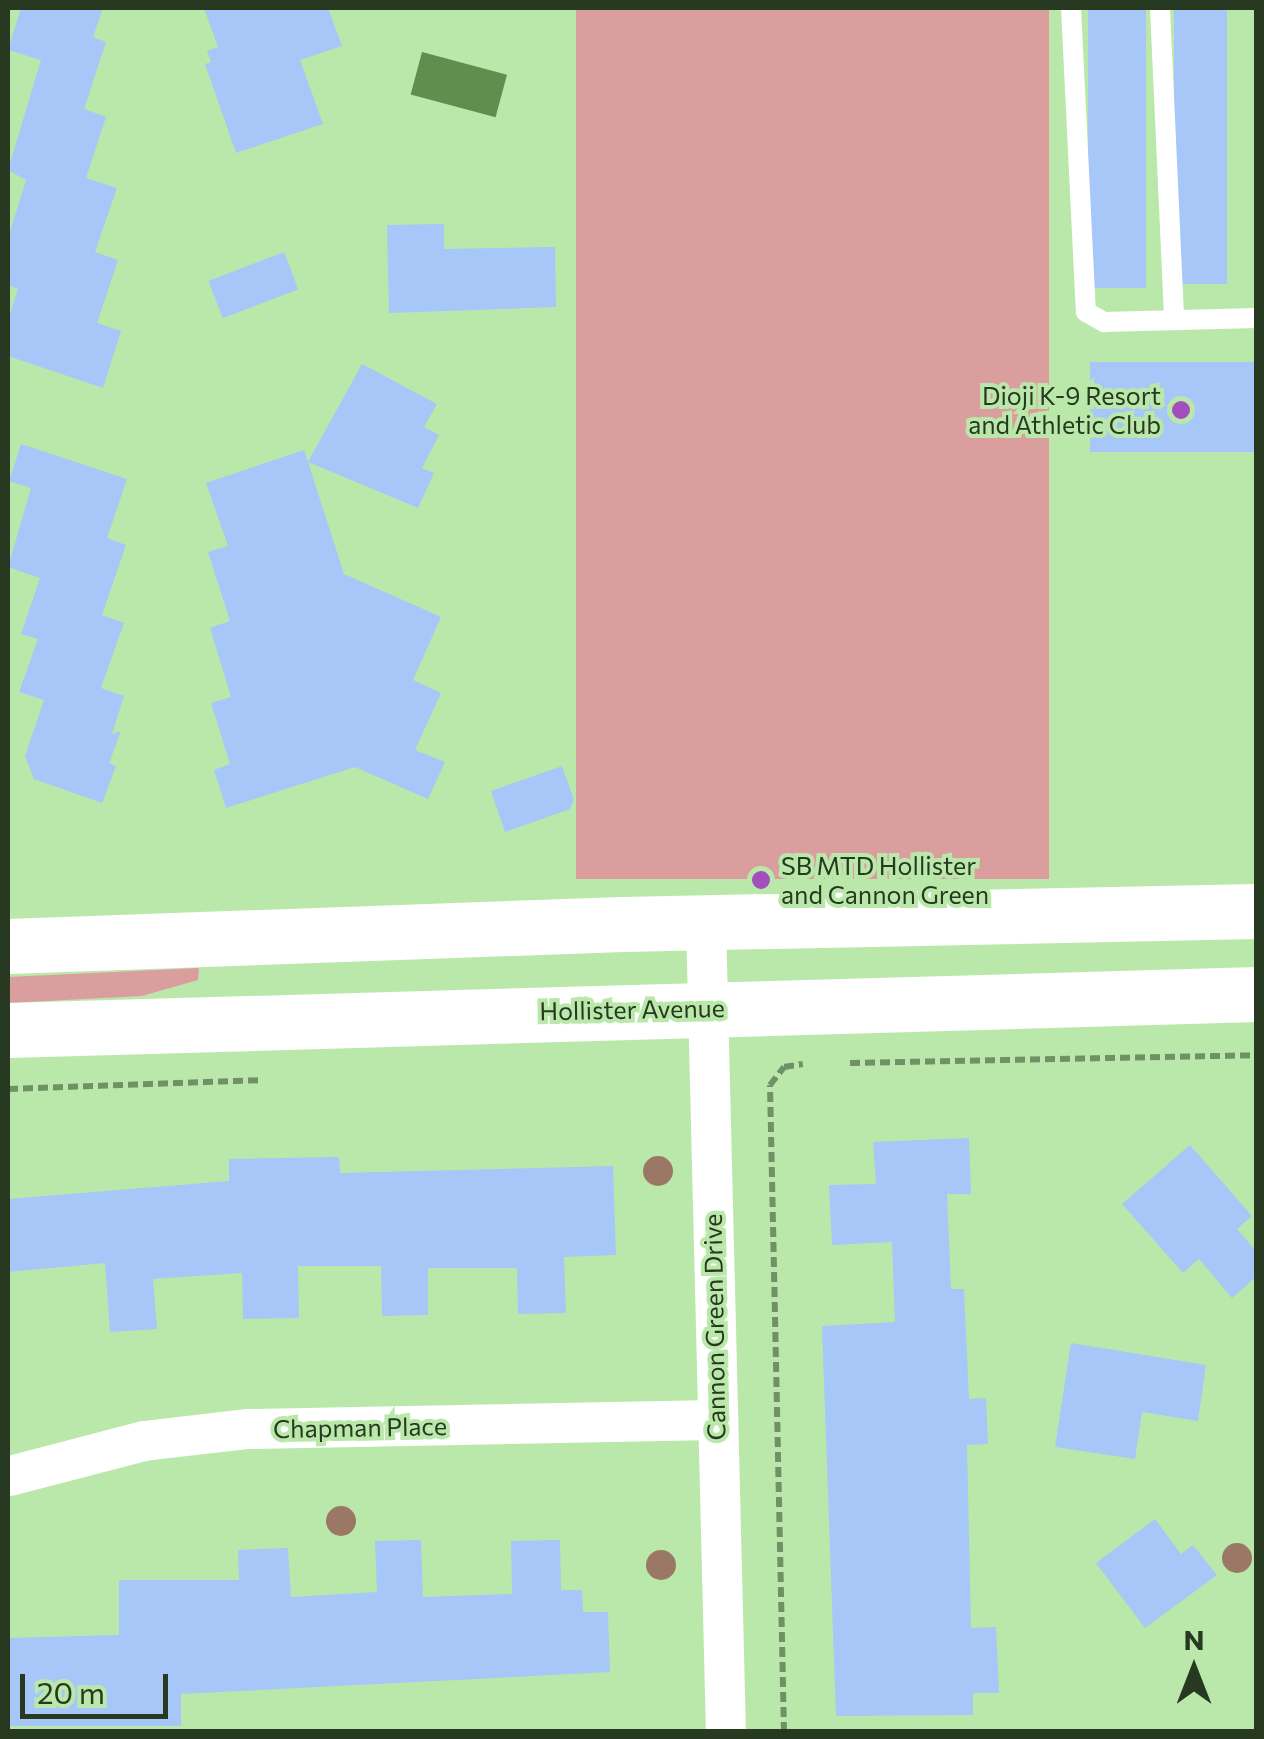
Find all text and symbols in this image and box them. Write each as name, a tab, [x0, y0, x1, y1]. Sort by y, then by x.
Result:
place label: Dioji K-9 Resort and Athletic Club	[968, 381, 1161, 440]
marker: Dioji K-9 Resort and Athletic Club	[1170, 399, 1192, 421]
place label: SB MTD Hollister and Cannon Green	[781, 851, 989, 910]
marker: SB MTD Hollister and Cannon Green	[750, 869, 772, 891]
street label: Hollister Avenue	[539, 992, 725, 1026]
street label: Cannon Green Drive	[697, 1213, 731, 1441]
street label: Chapman Place	[273, 1410, 447, 1444]
north arrow	[1144, 1619, 1244, 1719]
text: N	[1184, 1622, 1205, 1656]
scale bar	[25, 1654, 172, 1716]
text: 20 m	[37, 1673, 105, 1710]

